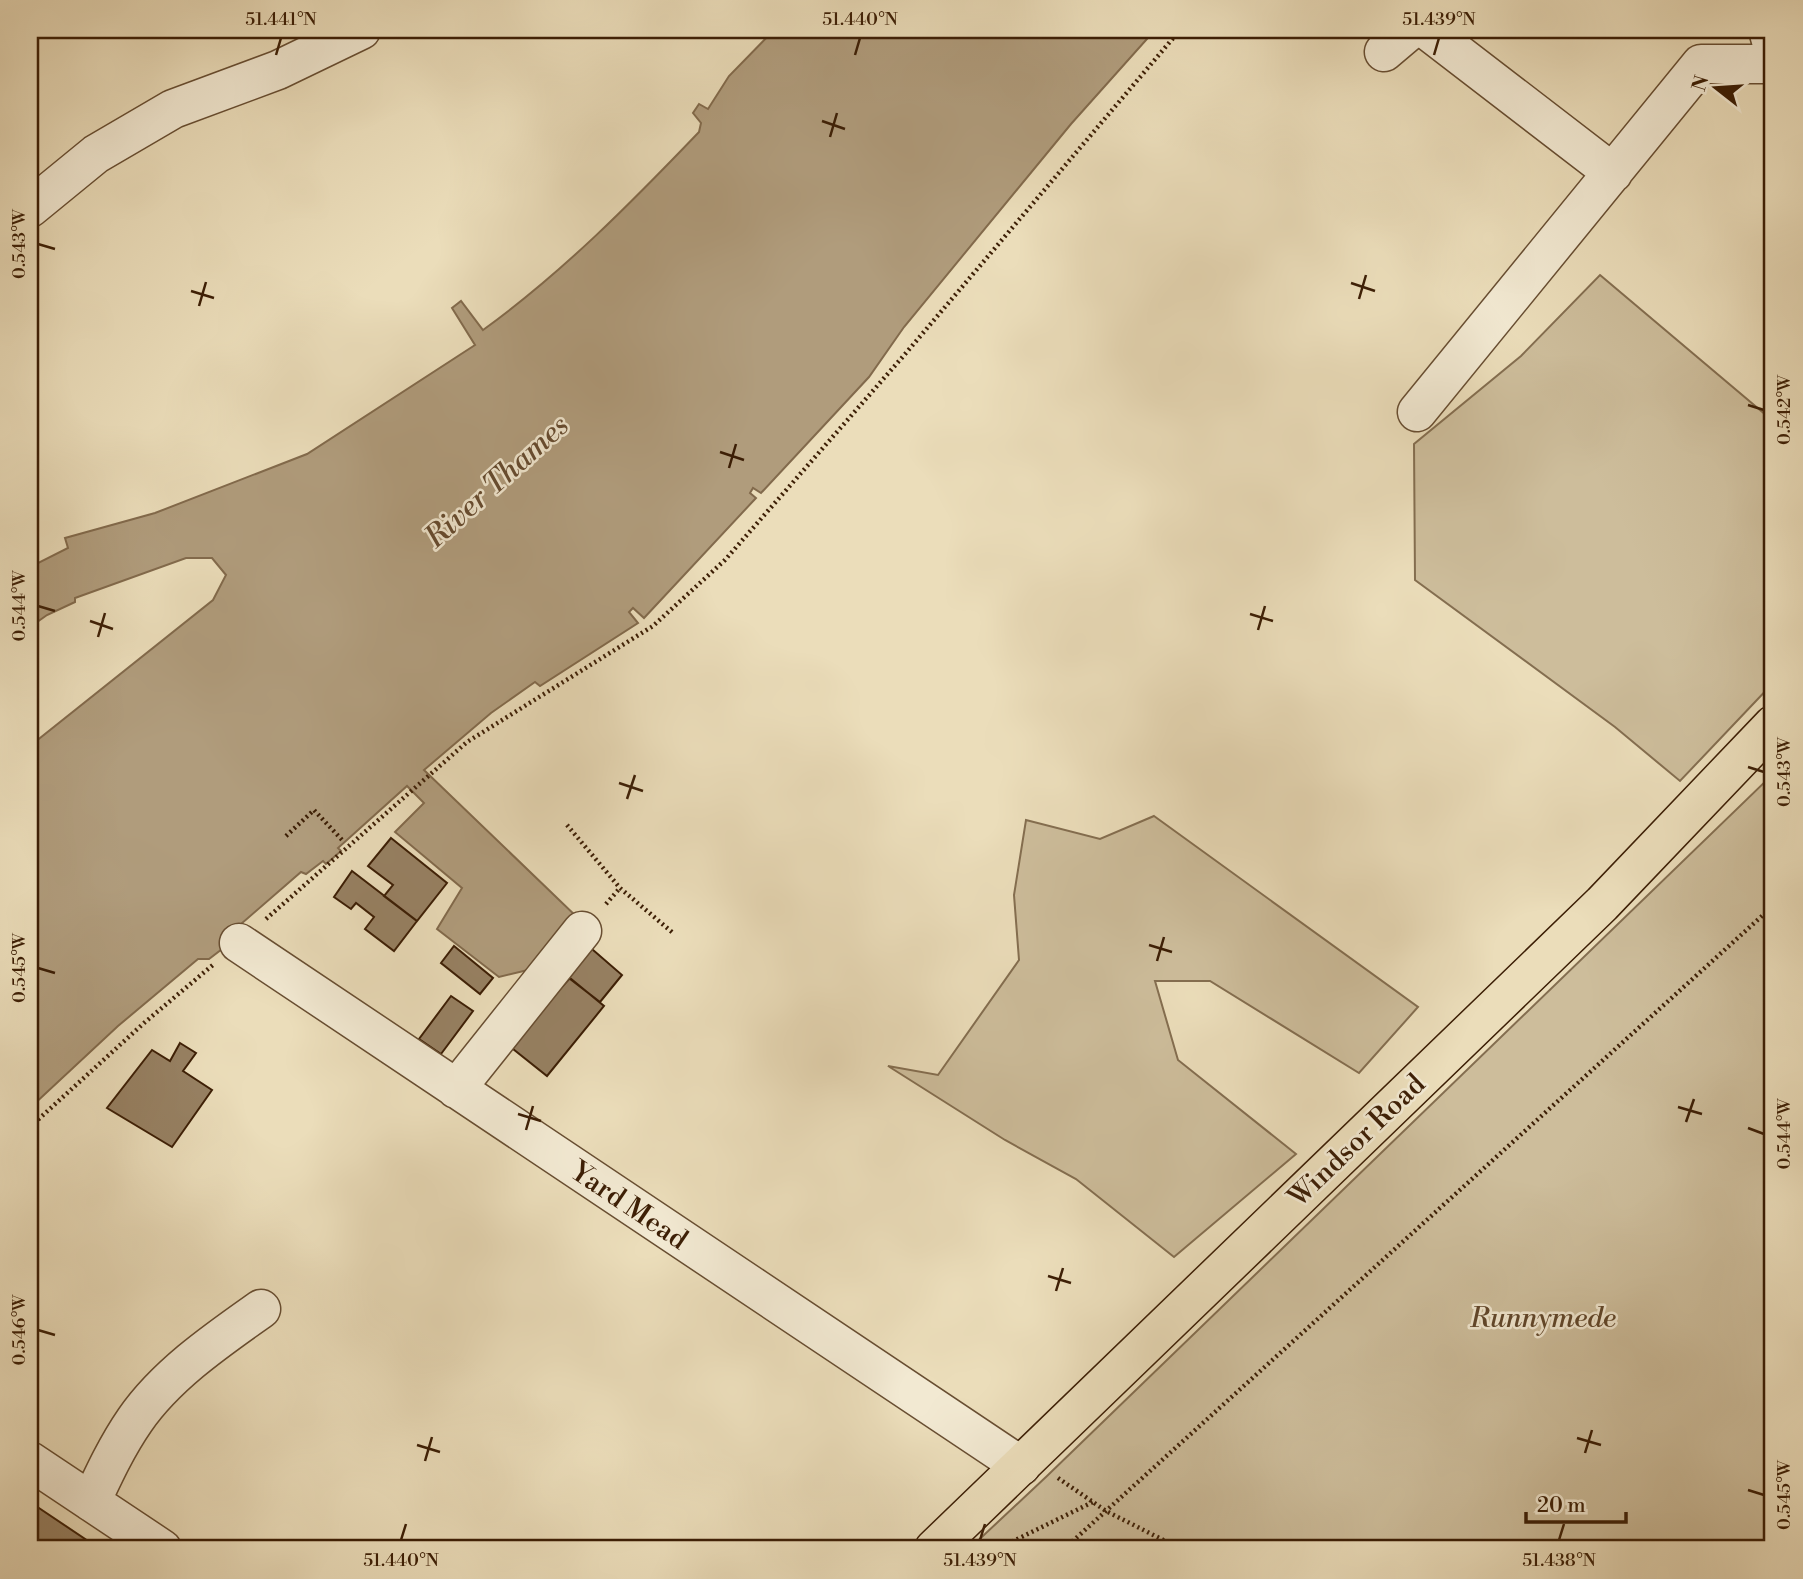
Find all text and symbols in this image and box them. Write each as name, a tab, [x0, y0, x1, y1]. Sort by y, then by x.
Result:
text: 51.441°N	[245, 8, 317, 31]
text: 51.440°N	[822, 8, 898, 31]
text: 51.439°N	[1402, 8, 1476, 31]
north arrow	[1680, 52, 1750, 122]
text: N	[1687, 73, 1714, 94]
text: 0.543°W	[8, 208, 31, 279]
text: 0.542°W	[1773, 374, 1796, 445]
water label: River Thames	[416, 407, 577, 557]
text: 0.544°W	[8, 570, 31, 641]
text: 0.543°W	[1773, 736, 1796, 807]
text: 0.545°W	[8, 932, 31, 1003]
street label: Windsor Road	[1280, 1067, 1433, 1216]
text: 0.544°W	[1773, 1098, 1796, 1169]
street label: Yard Mead	[562, 1153, 694, 1258]
text: 0.546°W	[8, 1294, 31, 1365]
park label: Runnymede	[1469, 1301, 1616, 1336]
text: 0.545°W	[1773, 1459, 1796, 1530]
scale bar	[1526, 1481, 1626, 1525]
text: 20 m	[1537, 1493, 1586, 1519]
text: 51.440°N	[363, 1549, 439, 1572]
text: 51.439°N	[943, 1549, 1017, 1572]
text: 51.438°N	[1522, 1549, 1596, 1572]

